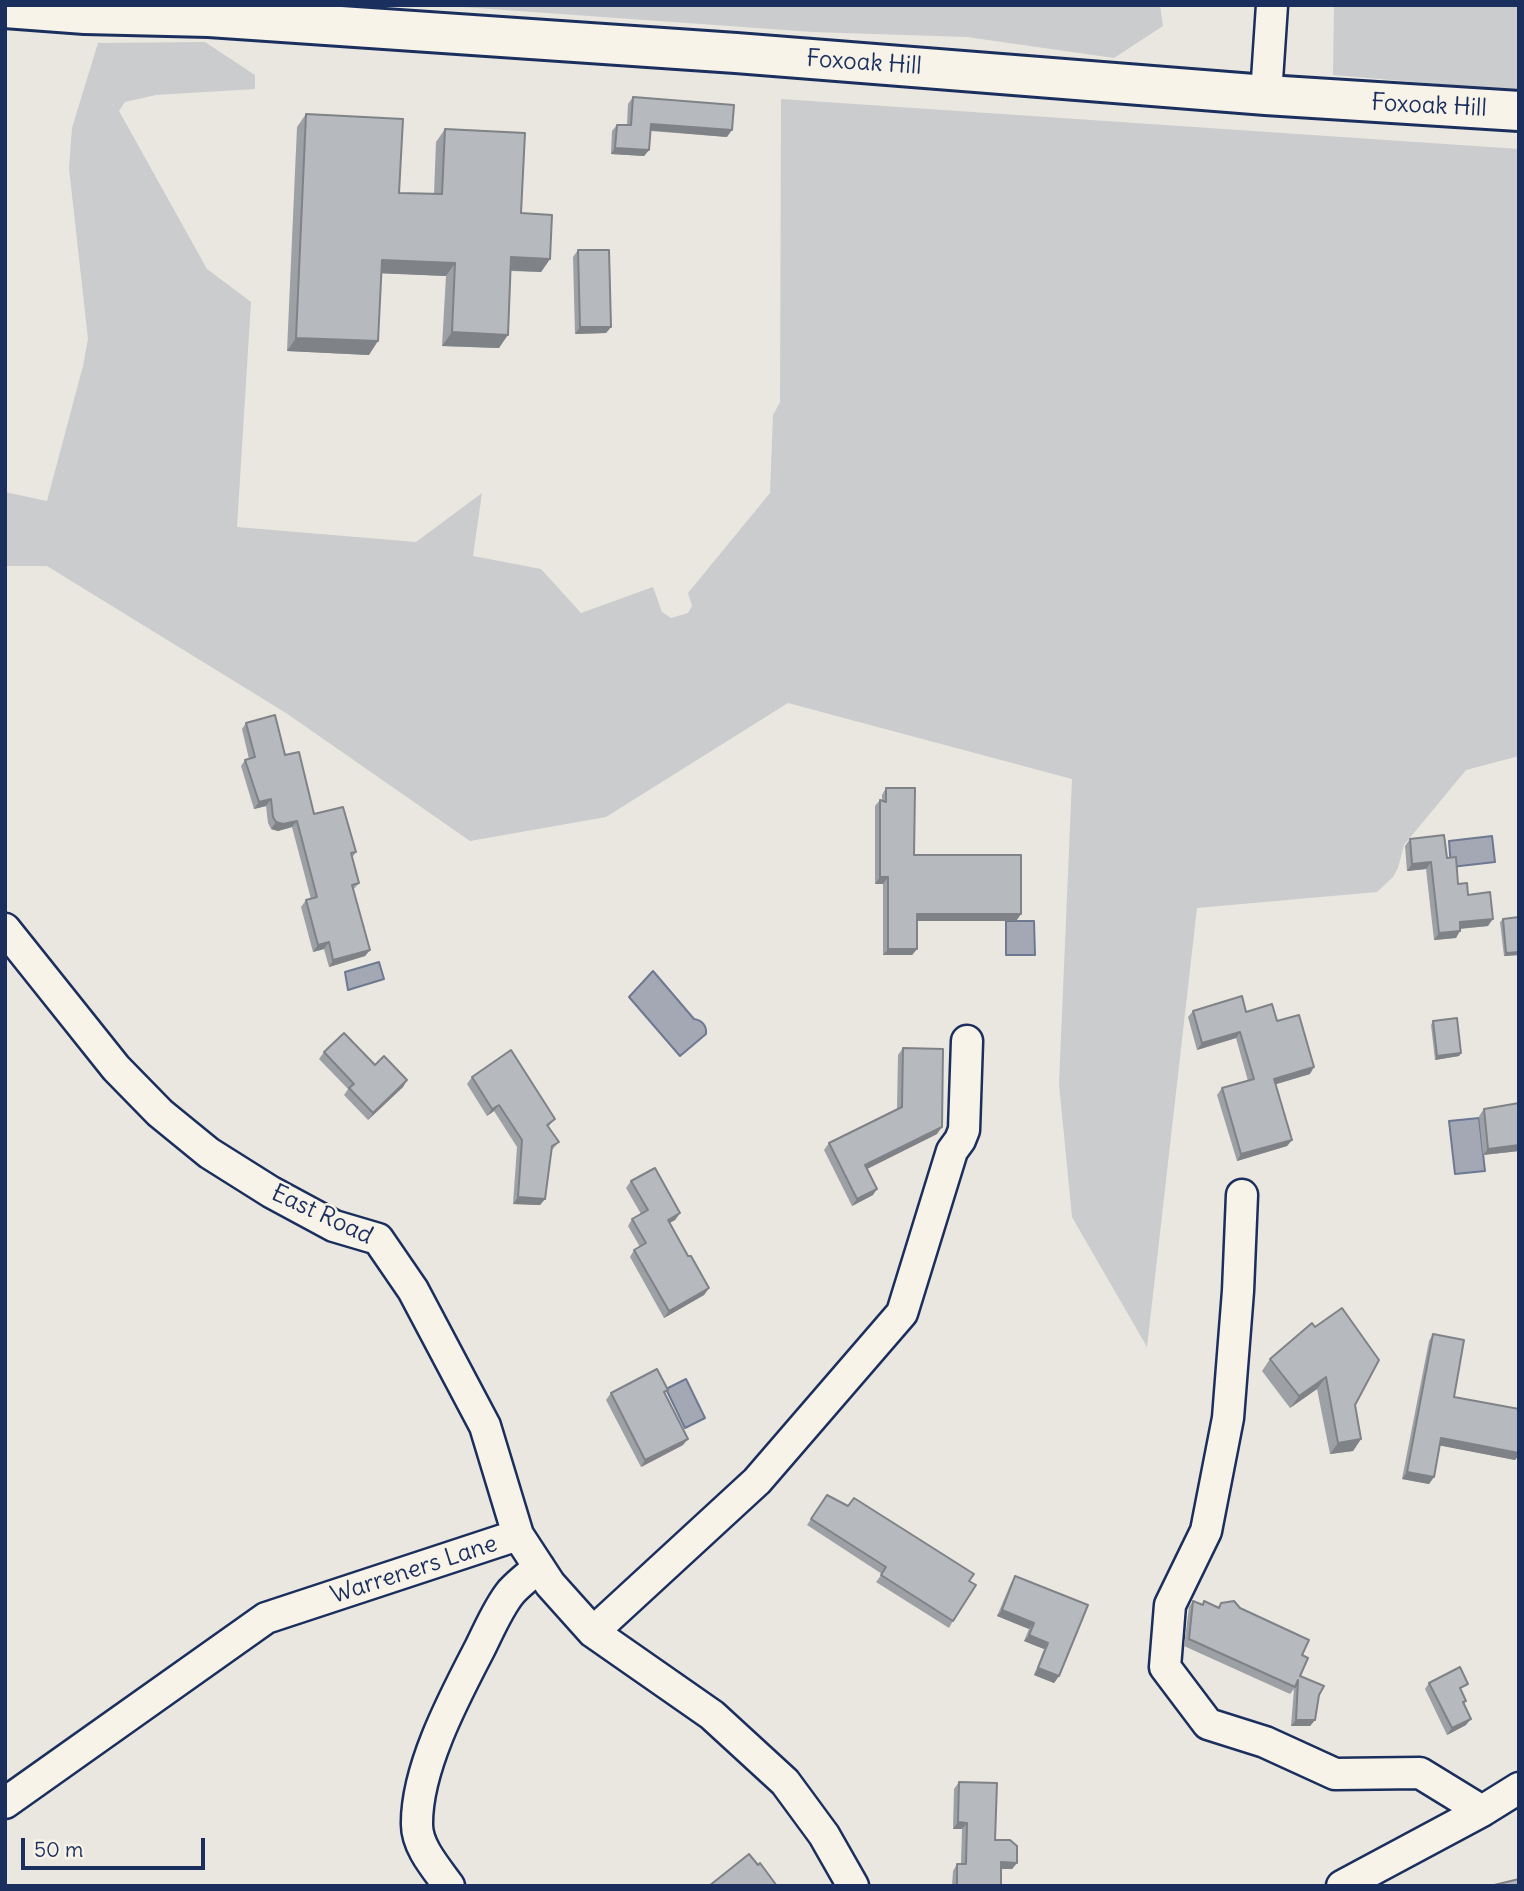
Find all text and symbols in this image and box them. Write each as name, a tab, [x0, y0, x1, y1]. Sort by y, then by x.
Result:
street label: Foxoak Hill	[805, 45, 923, 81]
street label: Foxoak Hill	[1371, 89, 1487, 123]
street label: East Road	[267, 1179, 377, 1251]
street label: Warreners Lane	[327, 1530, 501, 1610]
scale bar	[24, 1825, 208, 1869]
text: 50 m	[34, 1836, 83, 1863]

